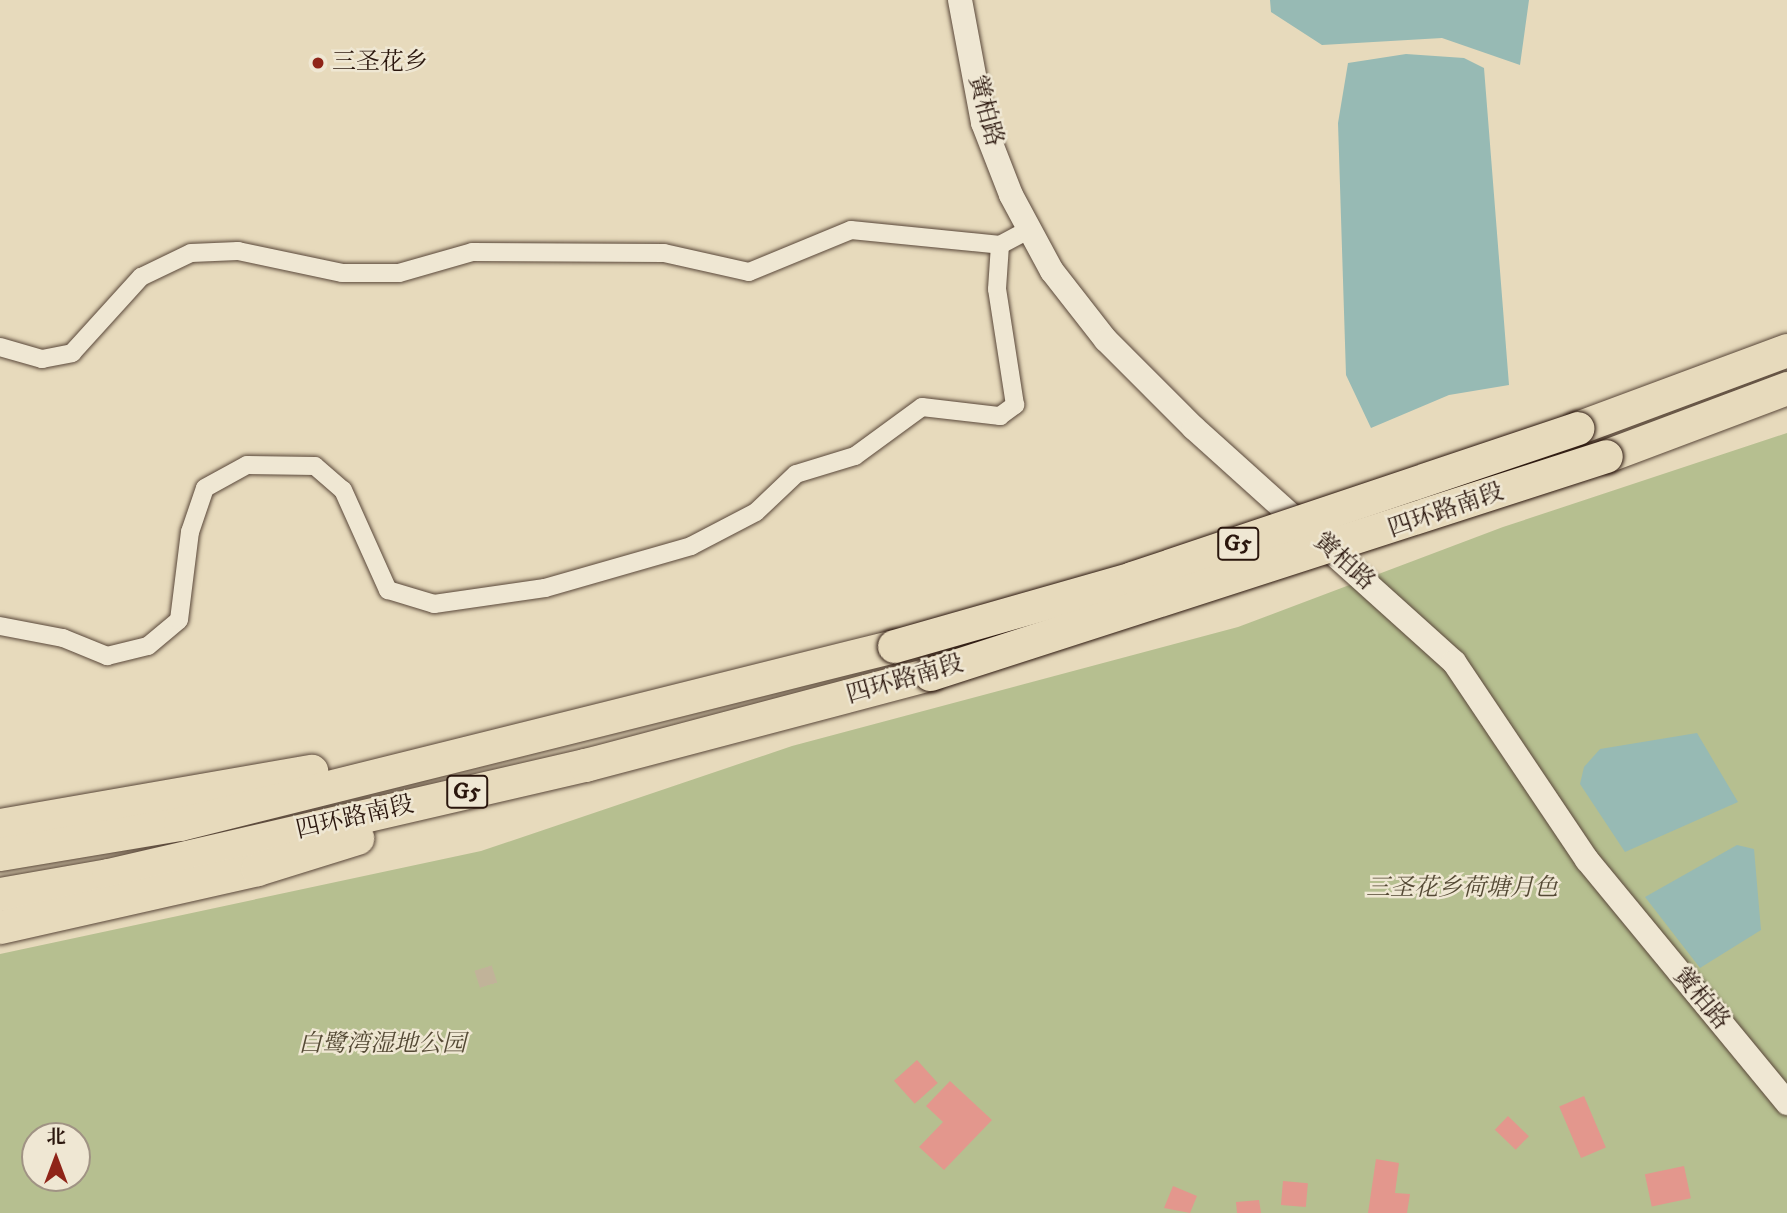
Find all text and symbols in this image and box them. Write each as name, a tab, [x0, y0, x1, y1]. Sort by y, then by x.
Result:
place label: 三圣花乡	[332, 49, 428, 77]
marker: 三圣花乡	[310, 55, 326, 71]
street label: 黉柏路	[962, 72, 1008, 150]
street label: 四环路南段	[1385, 478, 1507, 544]
road number: G5	[1217, 524, 1259, 564]
street label: 黉柏路	[1308, 527, 1380, 597]
street label: 四环路南段	[843, 650, 967, 710]
road number: G5	[446, 772, 488, 812]
street label: 四环路南段	[293, 790, 417, 846]
park label: 三圣花乡荷塘月色	[1366, 875, 1558, 903]
street label: 黉柏路	[1667, 962, 1735, 1036]
park label: 白鹭湾湿地公园	[298, 1031, 466, 1059]
north arrow	[21, 1122, 91, 1192]
text: 北	[46, 1126, 66, 1149]

